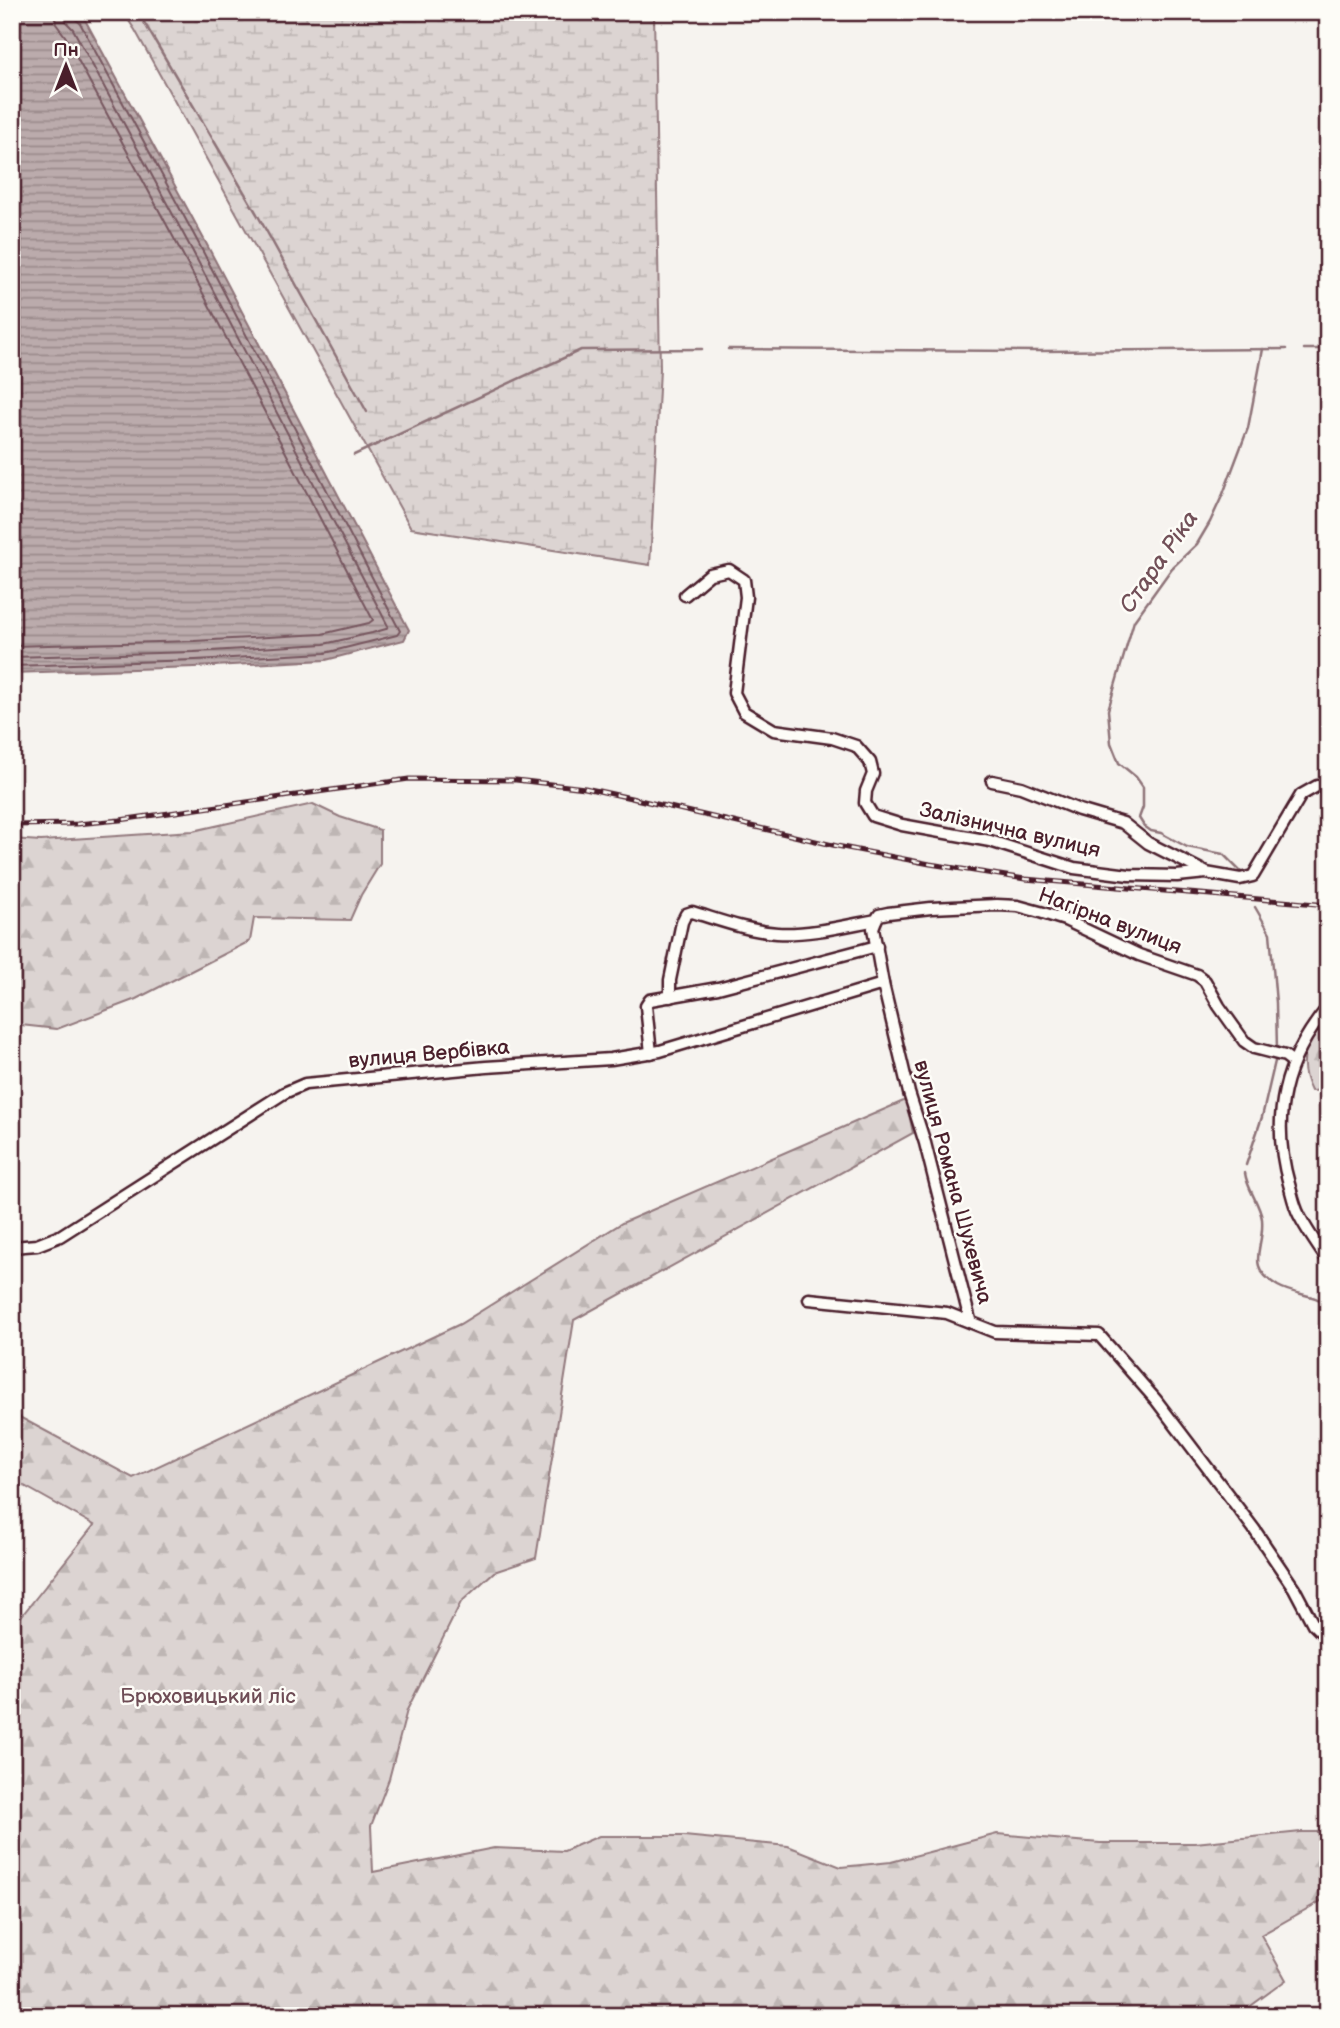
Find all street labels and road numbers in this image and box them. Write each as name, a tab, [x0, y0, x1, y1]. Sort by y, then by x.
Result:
street label: Залізнична вулиця	[917, 797, 1103, 863]
street label: Нагірна вулиця	[1035, 882, 1185, 960]
street label: вулиця Вербівка	[347, 1034, 511, 1074]
street label: вулиця Романа Шухевича	[908, 1057, 998, 1307]

